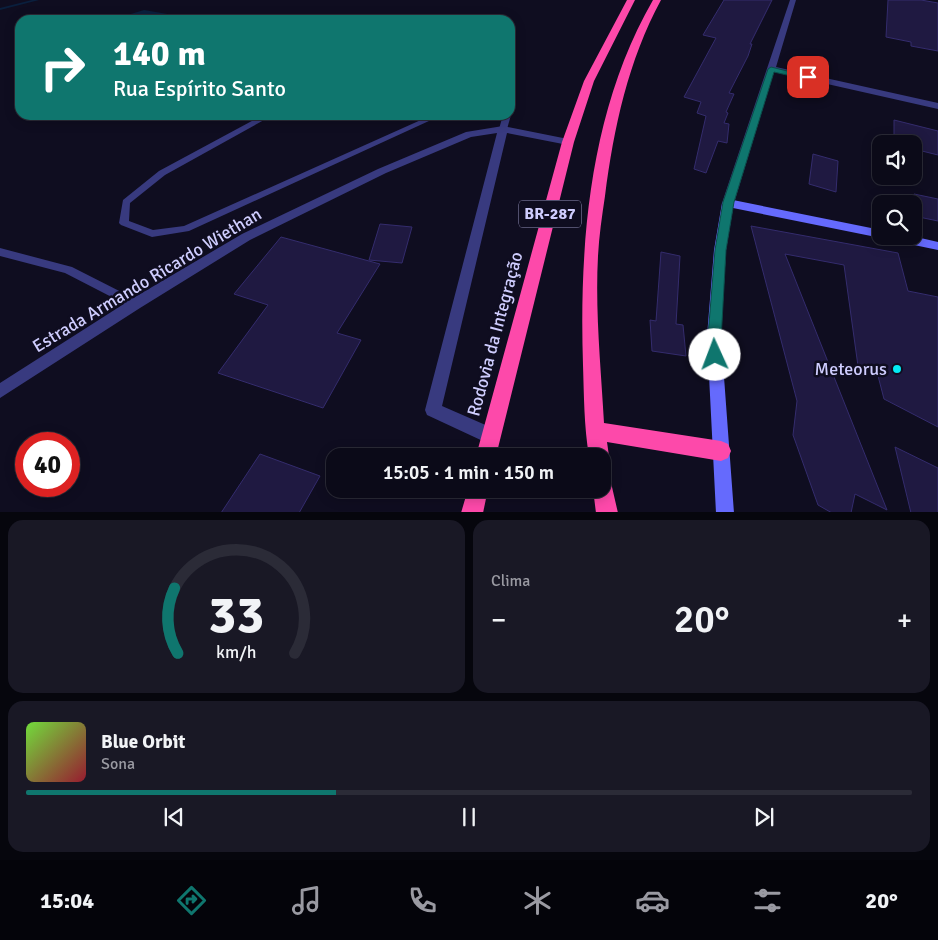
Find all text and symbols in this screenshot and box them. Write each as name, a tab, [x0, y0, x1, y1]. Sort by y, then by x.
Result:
text: 140 m	[113, 32, 206, 75]
icon: right	[30, 35, 95, 100]
pin	[787, 56, 829, 98]
icon: arrive	[794, 63, 822, 91]
text: Rua Espírito Santo	[113, 75, 286, 102]
map controls	[872, 135, 922, 245]
button: sound	[872, 135, 922, 185]
button: search	[872, 195, 922, 245]
road number: BR-287	[519, 200, 581, 228]
street label: Estrada Armando Ricardo Wiethan	[29, 203, 265, 357]
street label: Rodovia da Integração	[462, 249, 528, 419]
position arrow	[688, 328, 740, 380]
place label: Meteorus	[815, 358, 887, 380]
marker: Meteorus	[891, 363, 903, 375]
speed limit sign: 40	[15, 432, 80, 497]
text: 15:05 · 1 min · 150 m	[383, 461, 554, 485]
text: Clima	[491, 571, 530, 591]
text: 33	[208, 583, 265, 647]
text: 20°	[674, 596, 729, 643]
text: −	[491, 603, 506, 637]
text: +	[897, 603, 912, 637]
text: km/h	[216, 641, 257, 663]
text: Blue Orbit	[101, 730, 185, 754]
text: Sona	[101, 754, 135, 774]
icon: previous	[160, 803, 188, 831]
icon: pause	[455, 803, 483, 831]
icon: next	[750, 803, 778, 831]
icon: directions	[174, 883, 209, 918]
icon: music	[289, 883, 324, 918]
icon: phone	[405, 883, 440, 918]
icon: climate	[520, 883, 555, 918]
icon: car	[635, 883, 670, 918]
icon: filters	[750, 883, 785, 918]
text: 15:04	[40, 887, 94, 914]
text: 20°	[865, 887, 898, 914]

